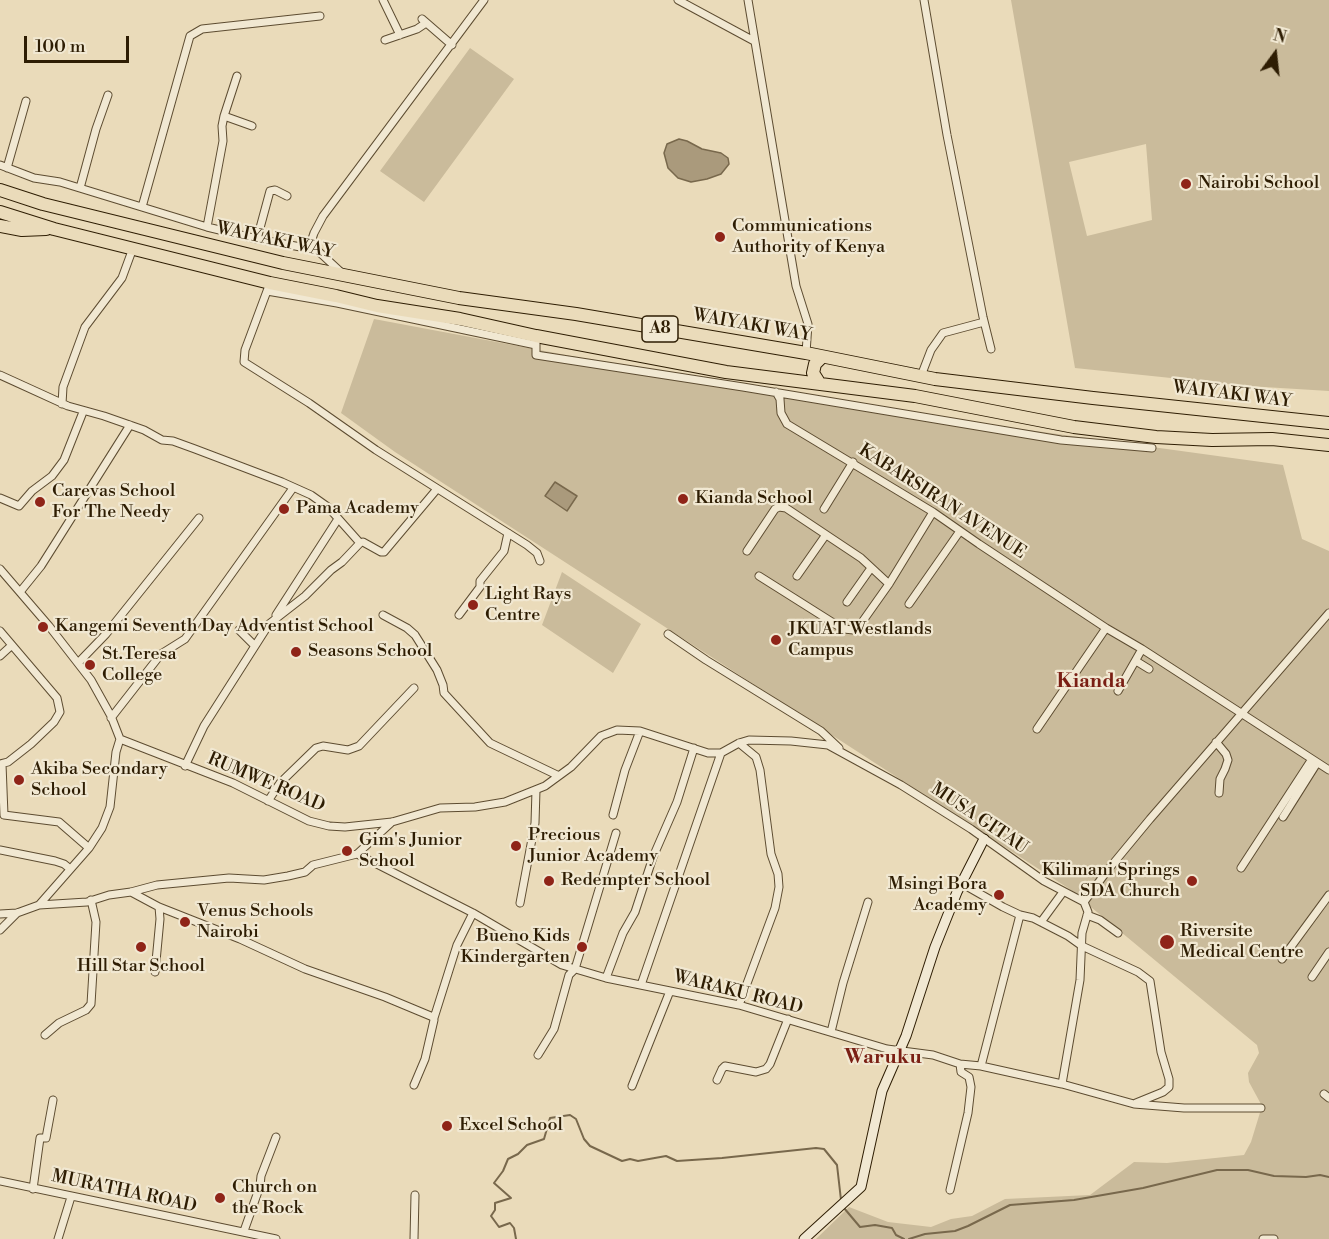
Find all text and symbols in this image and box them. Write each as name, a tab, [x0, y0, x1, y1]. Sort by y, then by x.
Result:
scale bar	[27, 24, 132, 62]
north arrow	[1245, 24, 1305, 84]
text: N	[1271, 25, 1288, 48]
text: 100 m	[35, 35, 86, 58]
place label: Nairobi School	[1198, 173, 1319, 195]
marker: Nairobi School	[1179, 177, 1193, 191]
place label: Communications Authority of Kenya	[732, 216, 885, 258]
street label: WAIYAKI WAY	[214, 218, 336, 264]
marker: Communications Authority of Kenya	[713, 230, 727, 244]
street label: WAIYAKI WAY	[691, 305, 813, 347]
road number: A8	[642, 316, 678, 342]
street label: WAIYAKI WAY	[1171, 377, 1293, 413]
street label: KABARSIRAN AVENUE	[854, 440, 1030, 564]
place label: Carevas School For The Needy	[52, 481, 175, 524]
place label: Kianda School	[695, 488, 813, 510]
marker: Kianda School	[676, 492, 690, 506]
marker: Carevas School For The Needy	[33, 495, 47, 509]
place label: Pama Academy	[296, 498, 419, 520]
marker: Pama Academy	[277, 502, 291, 516]
place label: Light Rays Centre	[485, 584, 571, 626]
marker: Light Rays Centre	[466, 598, 480, 612]
place label: Kangemi Seventh Day Adventist School	[55, 616, 374, 638]
place label: JKUAT Westlands Campus	[788, 619, 932, 662]
marker: Kangemi Seventh Day Adventist School	[36, 620, 50, 634]
marker: JKUAT Westlands Campus	[769, 633, 783, 647]
place label: Seasons School	[308, 641, 432, 663]
place label: St.Teresa College	[102, 644, 177, 686]
marker: Seasons School	[289, 645, 303, 659]
marker: St.Teresa College	[83, 658, 97, 672]
district label: Kianda	[1056, 670, 1126, 694]
street label: RUMWE ROAD	[204, 749, 328, 817]
place label: Akiba Secondary School	[31, 759, 168, 802]
marker: Akiba Secondary School	[12, 773, 26, 787]
street label: MUSA GITAU	[926, 779, 1032, 859]
place label: Precious Junior Academy	[528, 825, 658, 868]
place label: Gim's Junior School	[359, 830, 462, 872]
marker: Precious Junior Academy	[509, 839, 523, 853]
marker: Gim's Junior School	[340, 844, 354, 858]
place label: Kilimani Springs SDA Church	[1042, 860, 1180, 902]
place label: Redempter School	[561, 870, 710, 892]
marker: Redempter School	[542, 874, 556, 888]
place label: Msingi Bora Academy	[888, 874, 987, 916]
marker: Kilimani Springs SDA Church	[1185, 874, 1199, 888]
marker: Msingi Bora Academy	[992, 888, 1006, 902]
place label: Venus Schools Nairobi	[197, 901, 313, 944]
marker: Venus Schools Nairobi	[178, 915, 192, 929]
place label: Riversite Medical Centre	[1180, 921, 1304, 964]
place label: Bueno Kids Kindergarten	[461, 926, 570, 968]
marker: Riversite Medical Centre	[1158, 933, 1176, 951]
marker: Hill Star School	[134, 940, 148, 954]
marker: Bueno Kids Kindergarten	[575, 940, 589, 954]
place label: Hill Star School	[77, 956, 205, 978]
street label: WARAKU ROAD	[671, 966, 805, 1020]
district label: Waruku	[844, 1046, 922, 1070]
place label: Excel School	[459, 1115, 563, 1137]
marker: Excel School	[440, 1119, 454, 1133]
street label: MURATHA ROAD	[49, 1166, 199, 1218]
place label: Church on the Rock	[232, 1177, 317, 1220]
marker: Church on the Rock	[213, 1191, 227, 1205]

